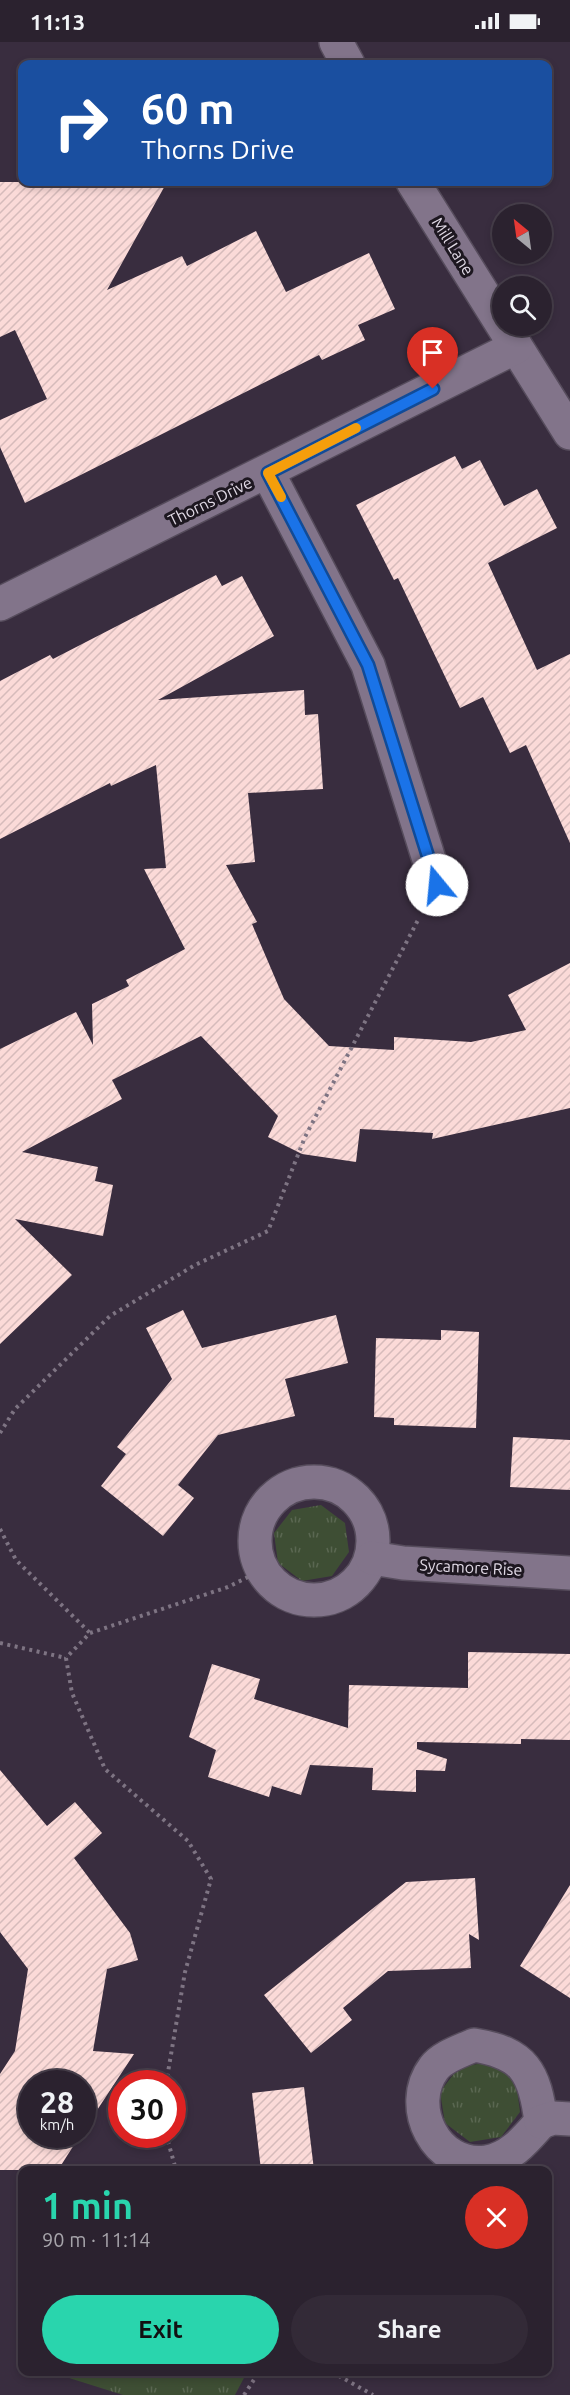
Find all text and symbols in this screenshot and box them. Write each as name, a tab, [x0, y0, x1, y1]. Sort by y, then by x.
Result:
text: 11:13	[30, 9, 85, 34]
icon: right	[42, 84, 120, 162]
text: 60 m	[141, 85, 235, 132]
text: Thorns Drive	[141, 134, 295, 164]
north arrow	[492, 204, 552, 264]
map controls	[492, 204, 552, 336]
street label: Mill Lane	[428, 214, 478, 278]
button: search	[492, 276, 552, 336]
pin	[407, 327, 458, 389]
icon: arrive	[416, 336, 449, 369]
street label: Thorns Drive	[165, 473, 255, 529]
position arrow	[405, 853, 469, 917]
street label: Sycamore Rise	[419, 1555, 523, 1579]
speed limit sign: 30	[108, 2070, 186, 2148]
text: 28	[40, 2085, 74, 2119]
text: km/h	[40, 2116, 74, 2133]
text: 1 min	[42, 2185, 133, 2226]
button: close	[465, 2186, 528, 2249]
text: 90 m · 11:14	[42, 2228, 151, 2251]
button: Exit	[42, 2295, 279, 2364]
button: Share	[291, 2295, 528, 2364]

